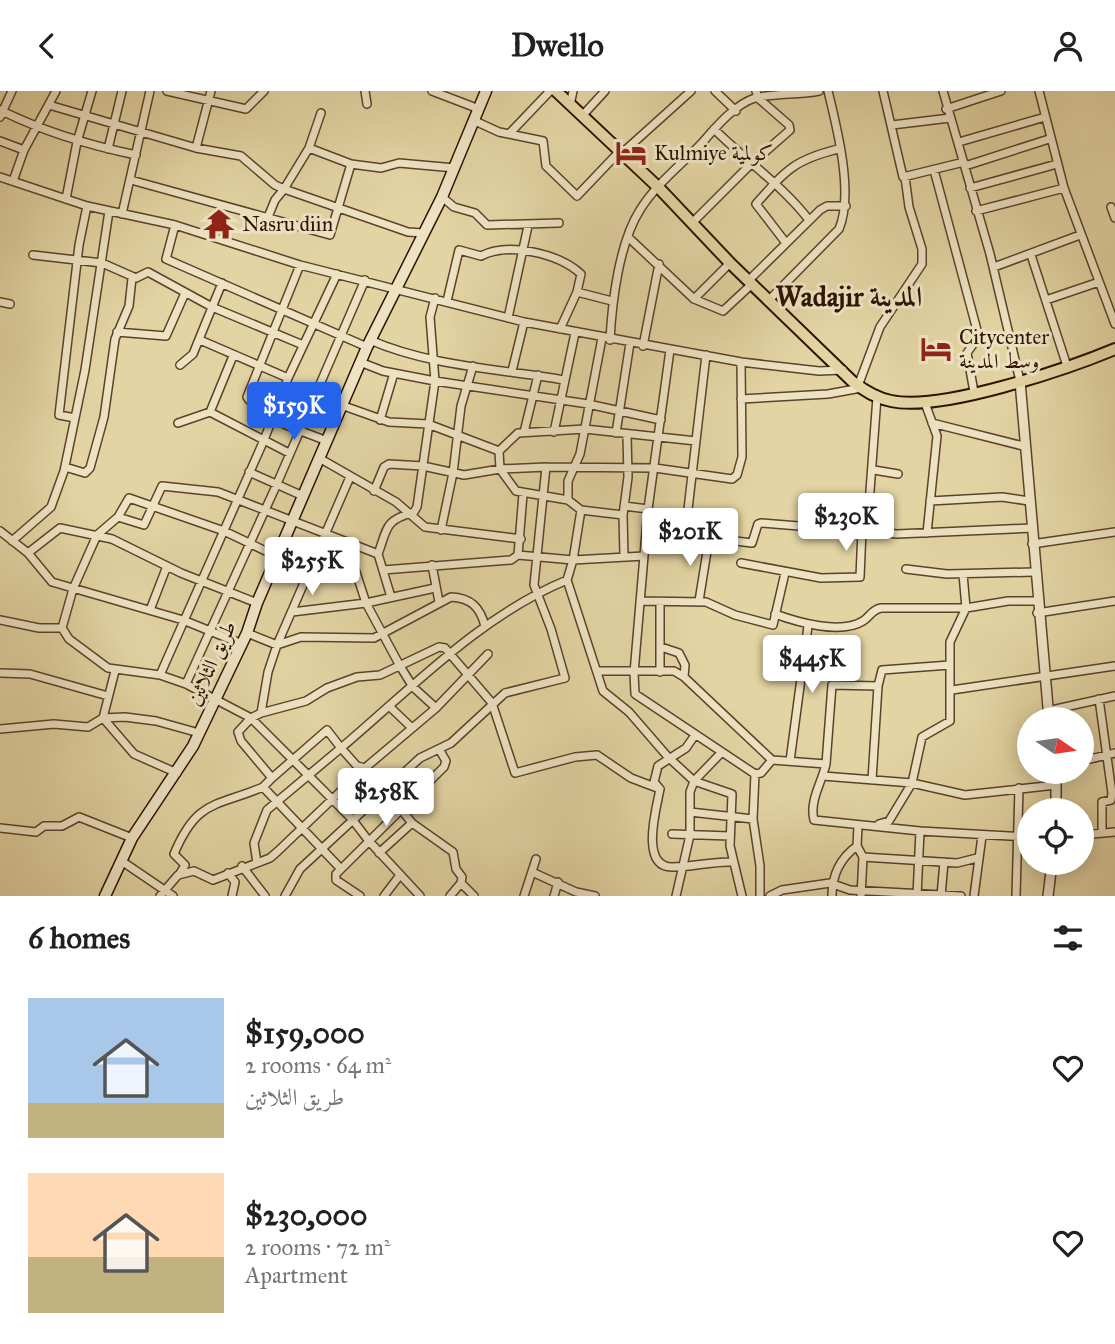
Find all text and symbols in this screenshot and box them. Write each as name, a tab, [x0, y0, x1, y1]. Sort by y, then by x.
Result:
text: Dwello	[511, 26, 604, 65]
icon: back	[28, 27, 66, 65]
icon: person	[1049, 27, 1087, 65]
hotel icon: Kulmiye كولمية	[614, 136, 648, 170]
place label: Kulmiye كولمية	[654, 140, 773, 166]
temple icon: Nasru diin	[202, 207, 236, 241]
place label: Nasru diin	[242, 211, 333, 237]
district label: Wadajir المدينة	[776, 279, 922, 314]
place label: Citycenter وسط المدينة	[959, 324, 1049, 374]
hotel icon: Citycenter وسط المدينة	[919, 332, 953, 366]
pin: $159K	[245, 383, 343, 442]
text: $159K	[263, 391, 325, 419]
pin: $230K	[797, 493, 895, 553]
text: $230K	[814, 502, 878, 530]
pin: $201K	[641, 509, 739, 568]
text: $201K	[658, 517, 722, 545]
pin: $255K	[263, 538, 361, 597]
text: $255K	[281, 546, 343, 574]
street label: طريق الثلاثين	[180, 616, 242, 710]
pin: $445K	[763, 635, 861, 695]
text: $445K	[779, 644, 845, 672]
north arrow	[1017, 707, 1094, 784]
map controls	[1017, 707, 1094, 875]
pin: $258K	[337, 769, 435, 828]
text: $258K	[354, 777, 418, 805]
button: locate	[1017, 798, 1094, 875]
icon: filters	[1049, 919, 1087, 957]
text: 6 homes	[28, 920, 130, 956]
text: $159,000	[245, 1015, 365, 1051]
icon: home	[84, 1026, 168, 1110]
icon: heart	[1049, 1049, 1087, 1087]
text: 2 rooms · 64 m²	[245, 1051, 391, 1079]
text: طريق الثلاثين	[245, 1083, 344, 1111]
text: $230,000	[245, 1197, 367, 1233]
icon: home	[84, 1201, 168, 1285]
icon: heart	[1049, 1224, 1087, 1262]
text: 2 rooms · 72 m²	[245, 1233, 390, 1261]
text: Apartment	[245, 1261, 348, 1289]

